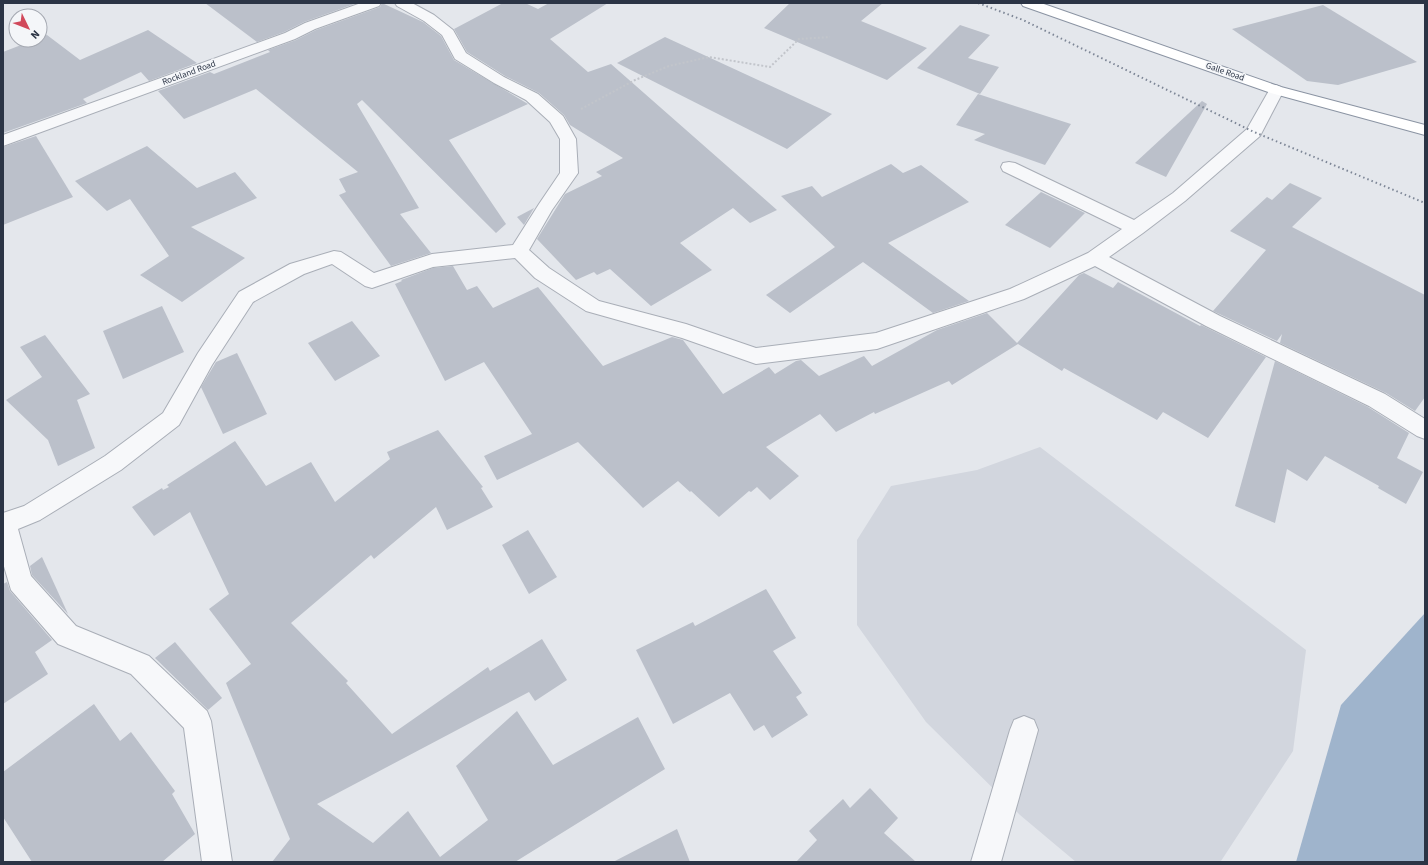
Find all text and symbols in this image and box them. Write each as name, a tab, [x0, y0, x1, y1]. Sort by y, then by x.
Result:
north arrow	[8, 8, 48, 48]
text: N	[27, 27, 43, 42]
street label: Rockland Road	[160, 57, 218, 89]
street label: Galle Road	[1204, 59, 1246, 85]

